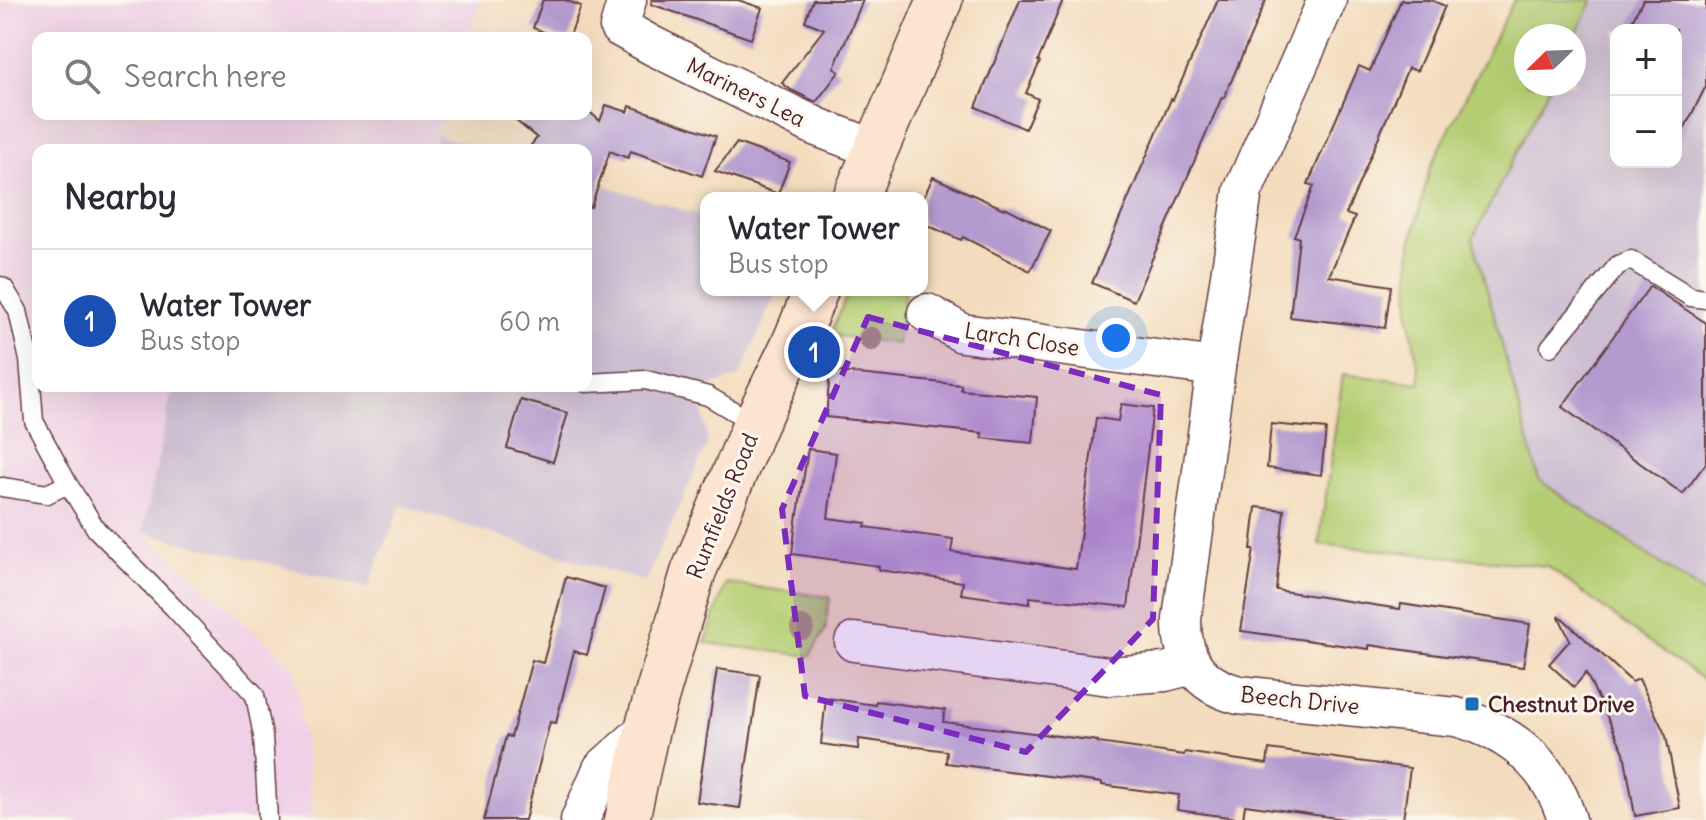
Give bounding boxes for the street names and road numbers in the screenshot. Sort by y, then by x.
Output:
street label: Mariners Lea [682,51,810,133]
street label: Larch Close [963,316,1081,362]
street label: Rumfields Road [680,429,764,583]
street label: Beech Drive [1239,680,1361,720]

